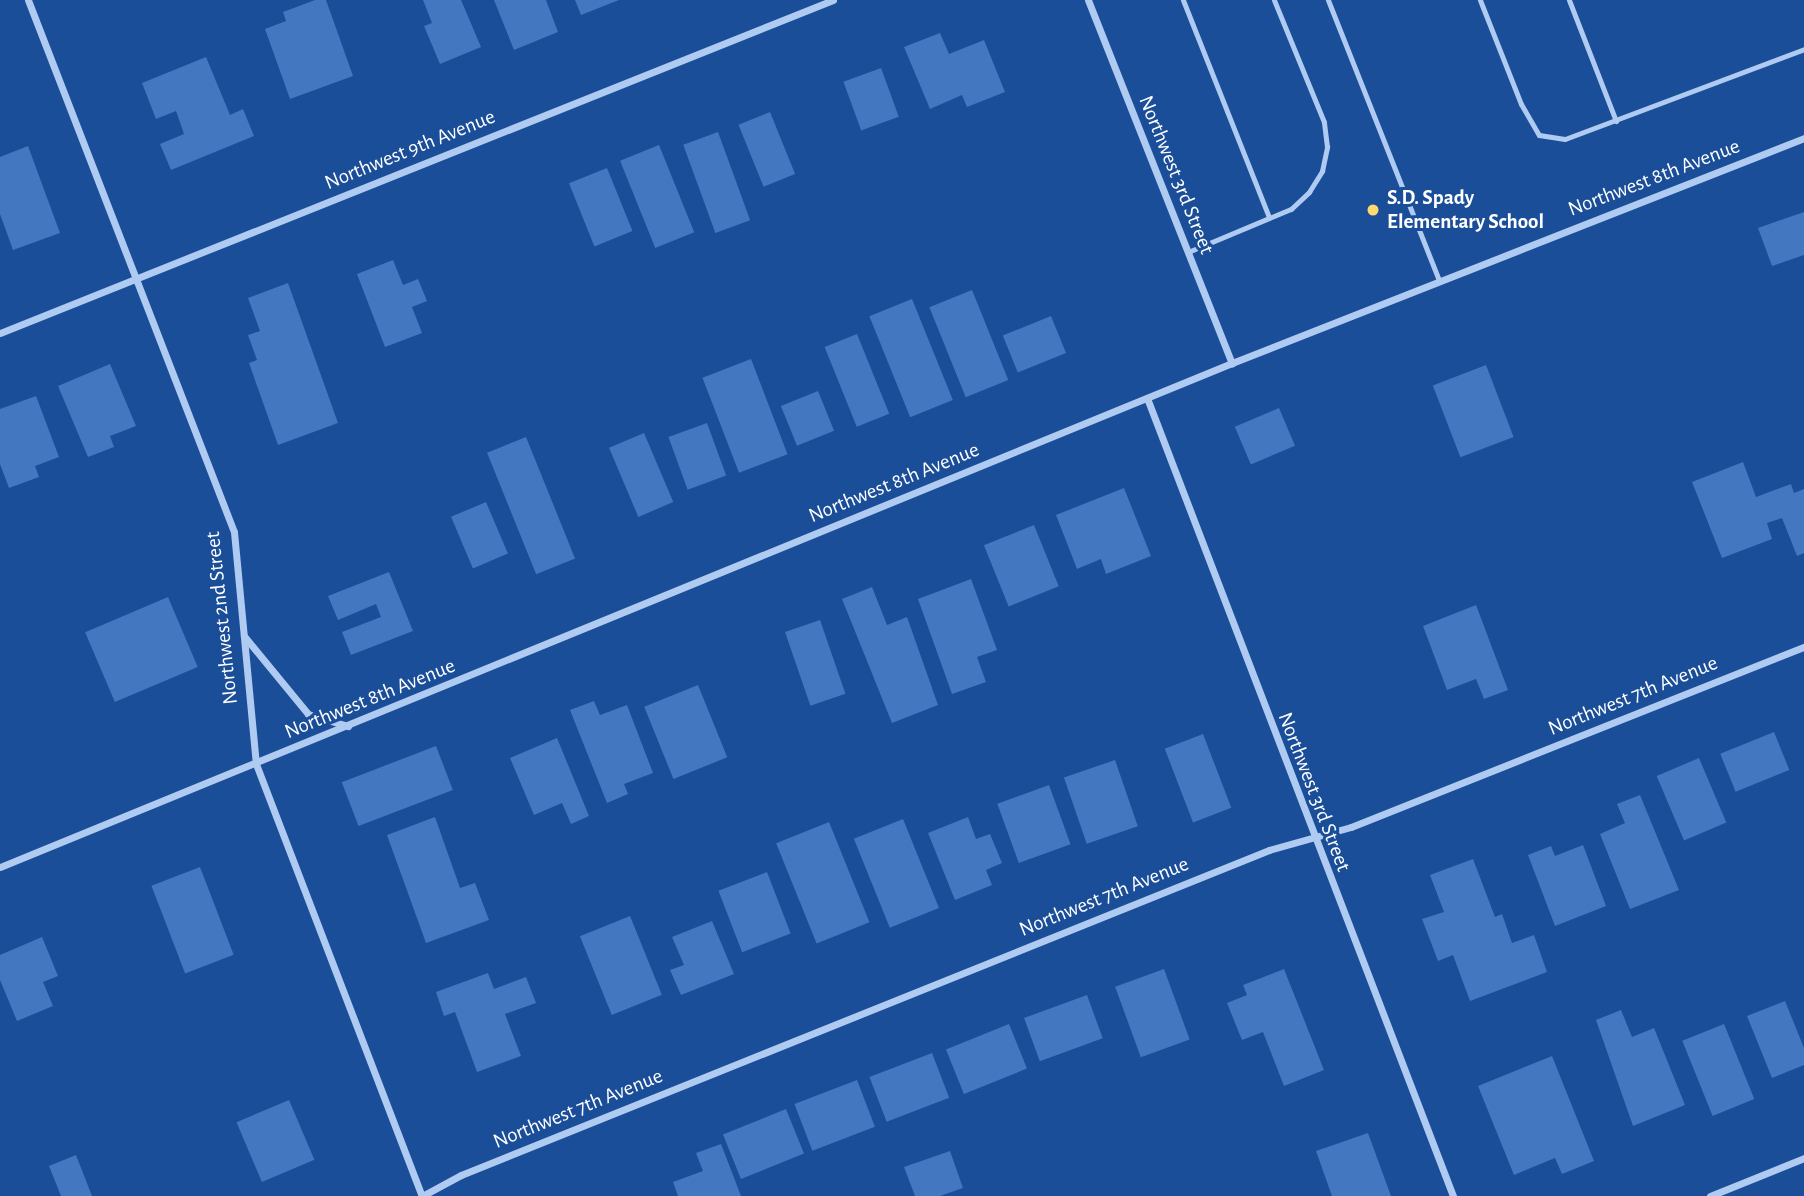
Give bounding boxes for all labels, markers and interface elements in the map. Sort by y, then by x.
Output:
street label: Northwest 3rd Street [1133,92,1219,258]
street label: Northwest 9th Avenue [321,104,499,196]
street label: Northwest 8th Avenue [1565,134,1743,222]
place label: S.D. Spady Elementary School [1387,185,1544,235]
marker: S.D. Spady Elementary School [1365,202,1381,218]
street label: Northwest 8th Avenue [805,437,983,529]
street label: Northwest 2nd Street [200,530,244,706]
street label: Northwest 7th Avenue [1545,650,1721,742]
street label: Northwest 8th Avenue [281,653,459,745]
street label: Northwest 3rd Street [1272,709,1356,875]
street label: Northwest 7th Avenue [1016,851,1192,943]
street label: Northwest 7th Avenue [490,1063,666,1155]

